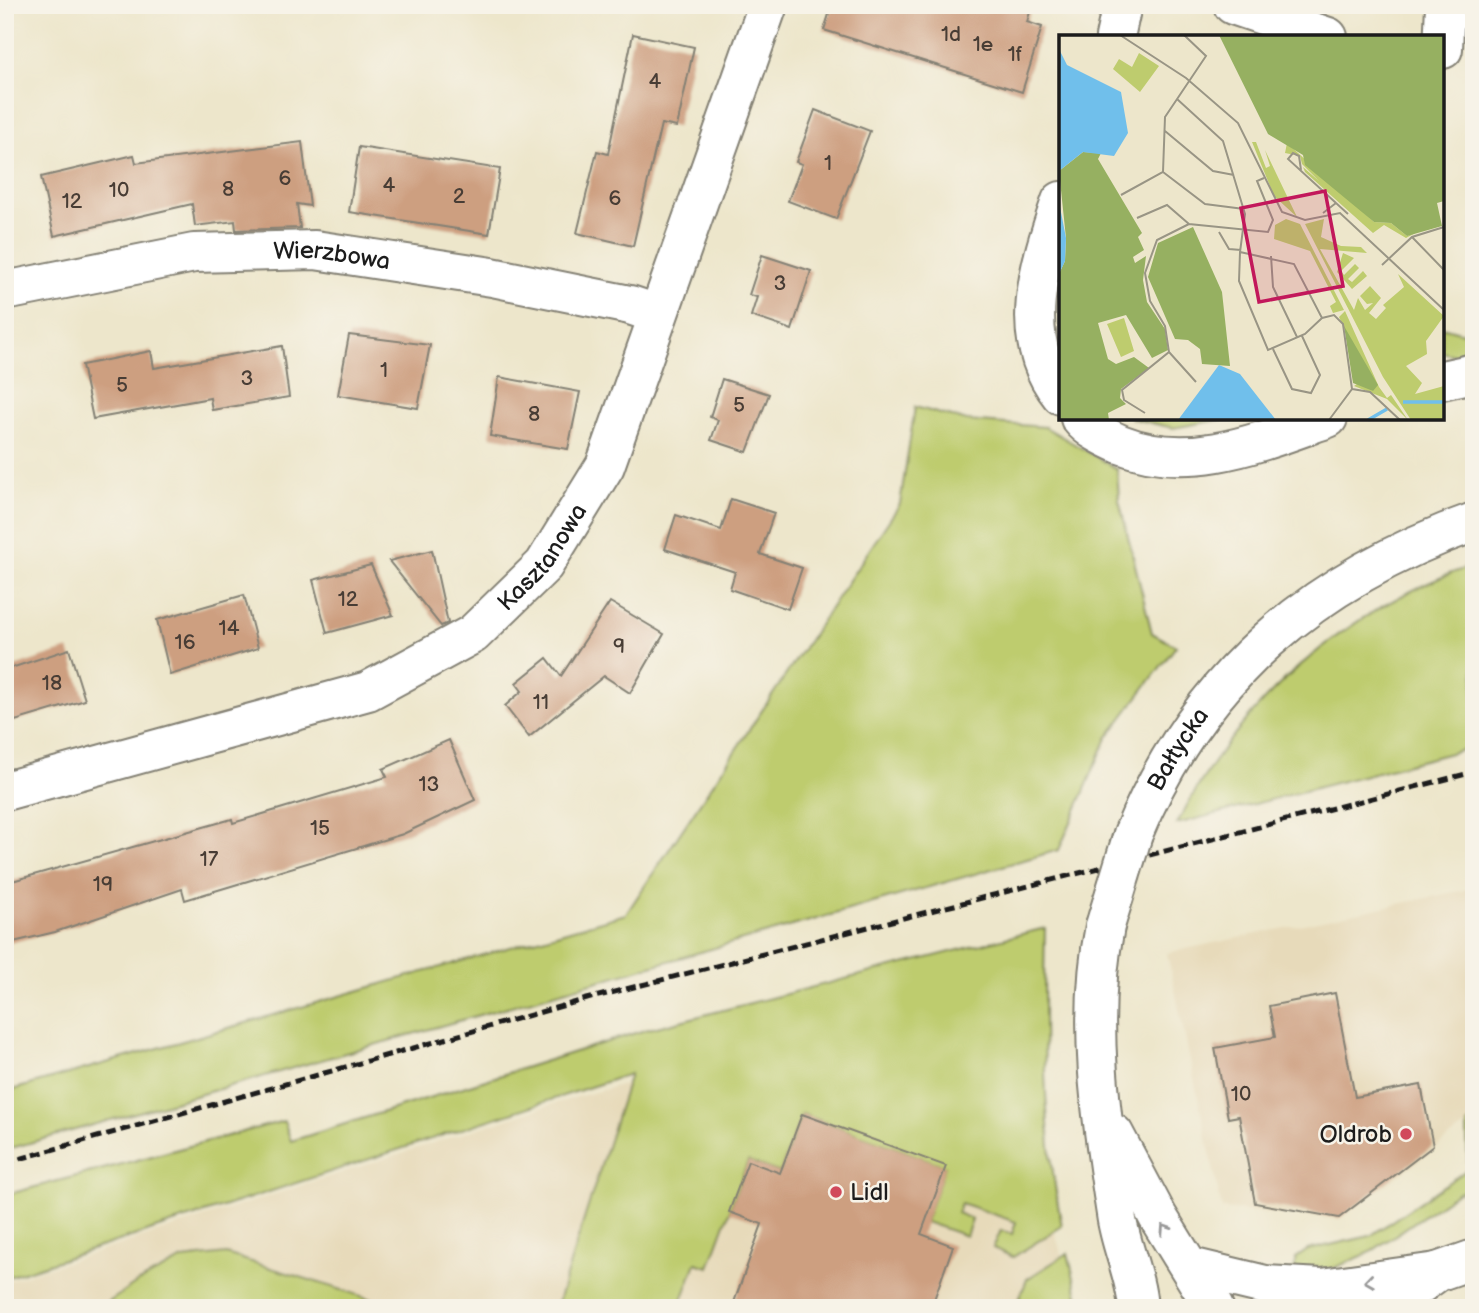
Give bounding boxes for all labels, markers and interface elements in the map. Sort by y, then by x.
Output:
house number: 1d [941,22,961,47]
house number: 1e [973,32,993,57]
inset map [1059,35,1444,420]
house number: 1f [1008,42,1023,67]
house number: 4 [649,69,662,94]
house number: 1 [824,151,832,176]
house number: 6 [279,166,292,191]
house number: 4 [383,173,396,198]
house number: 8 [222,177,234,202]
house number: 10 [109,178,129,203]
house number: 2 [453,184,466,209]
house number: 6 [609,186,622,211]
house number: 12 [62,189,83,214]
street label: Wierzbowa [273,236,392,276]
house number: 3 [774,271,786,296]
house number: 1 [380,358,388,383]
house number: 3 [241,366,253,391]
house number: 5 [116,373,128,398]
house number: 5 [733,393,745,418]
house number: 8 [528,402,540,427]
street label: Kasztanowa [492,498,593,617]
house number: 12 [338,587,359,612]
house number: 14 [219,616,240,641]
house number: 16 [175,630,196,655]
house number: 9 [613,634,625,659]
house number: 18 [42,671,62,696]
house number: 11 [533,690,549,715]
street label: Bałtycka [1141,702,1215,796]
house number: 13 [418,772,440,797]
house number: 15 [310,816,330,841]
house number: 17 [200,847,219,872]
house number: 19 [93,872,113,897]
house number: 10 [1231,1082,1251,1107]
place label: Oldrob [1319,1120,1392,1149]
marker: Oldrob [1398,1126,1414,1142]
place label: Lidl [850,1178,889,1207]
marker: Lidl [828,1184,844,1200]
one-way arrow [1161,1224,1174,1237]
one-way arrow [1364,1274,1375,1289]

